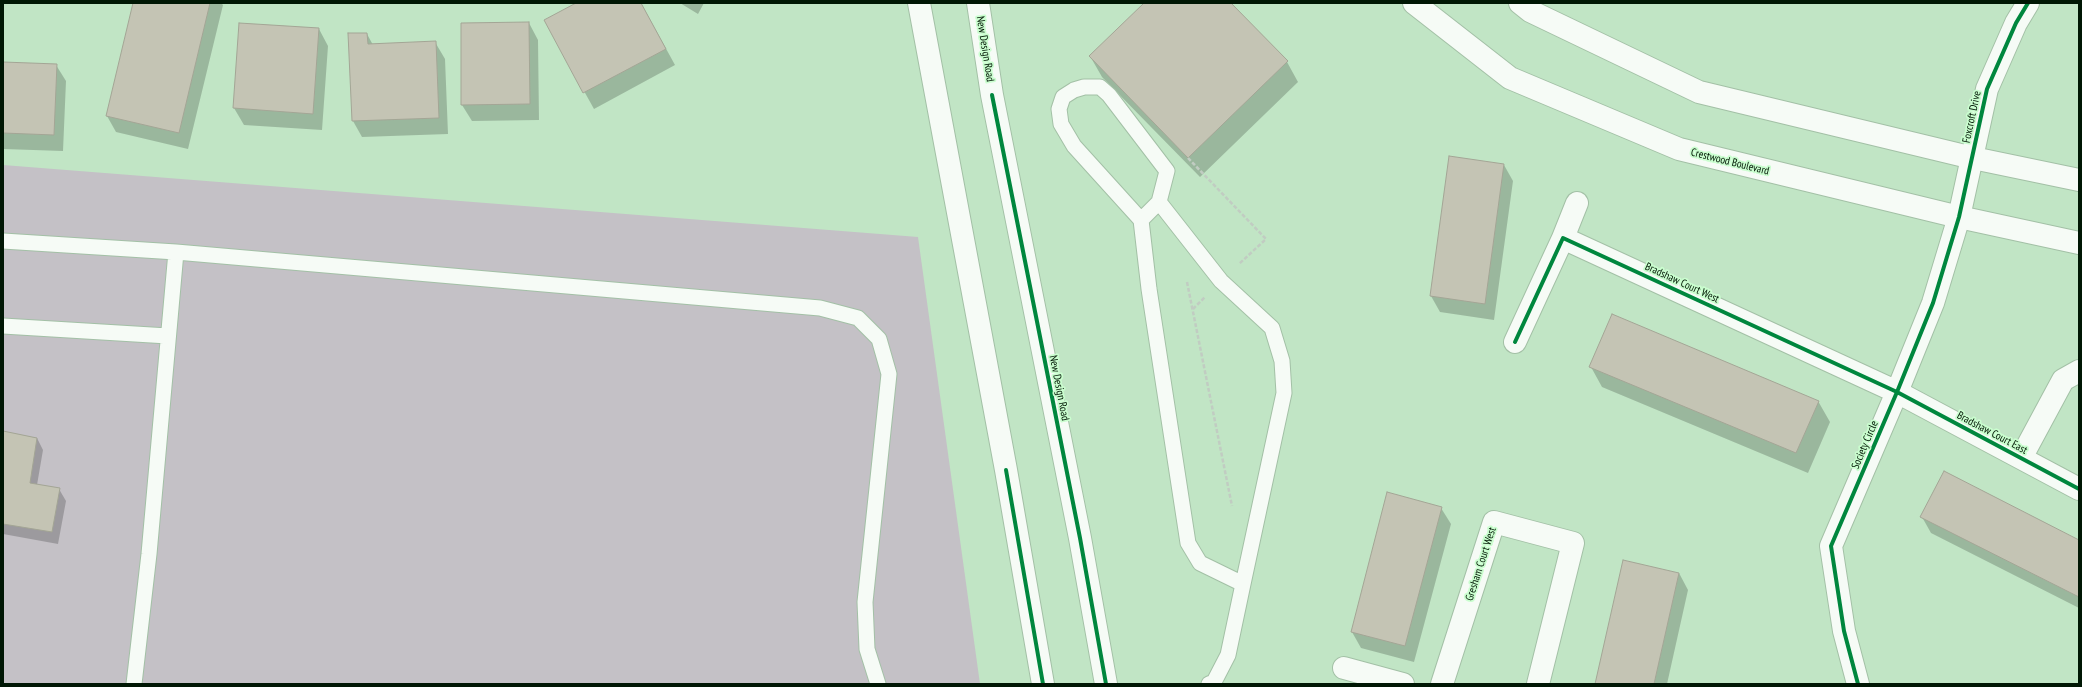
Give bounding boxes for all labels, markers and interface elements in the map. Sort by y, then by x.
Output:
street label: New Design Road [973,15,997,83]
street label: Foxcroft Drive [1960,90,1984,144]
street label: Crestwood Boulevard [1689,146,1771,178]
street label: Bradshaw Court West [1643,260,1721,306]
street label: New Design Road [1046,354,1072,422]
street label: Bradshaw Court East [1955,409,2029,457]
street label: Society Circle [1849,419,1881,471]
street label: Gresham Court West [1463,526,1499,602]

